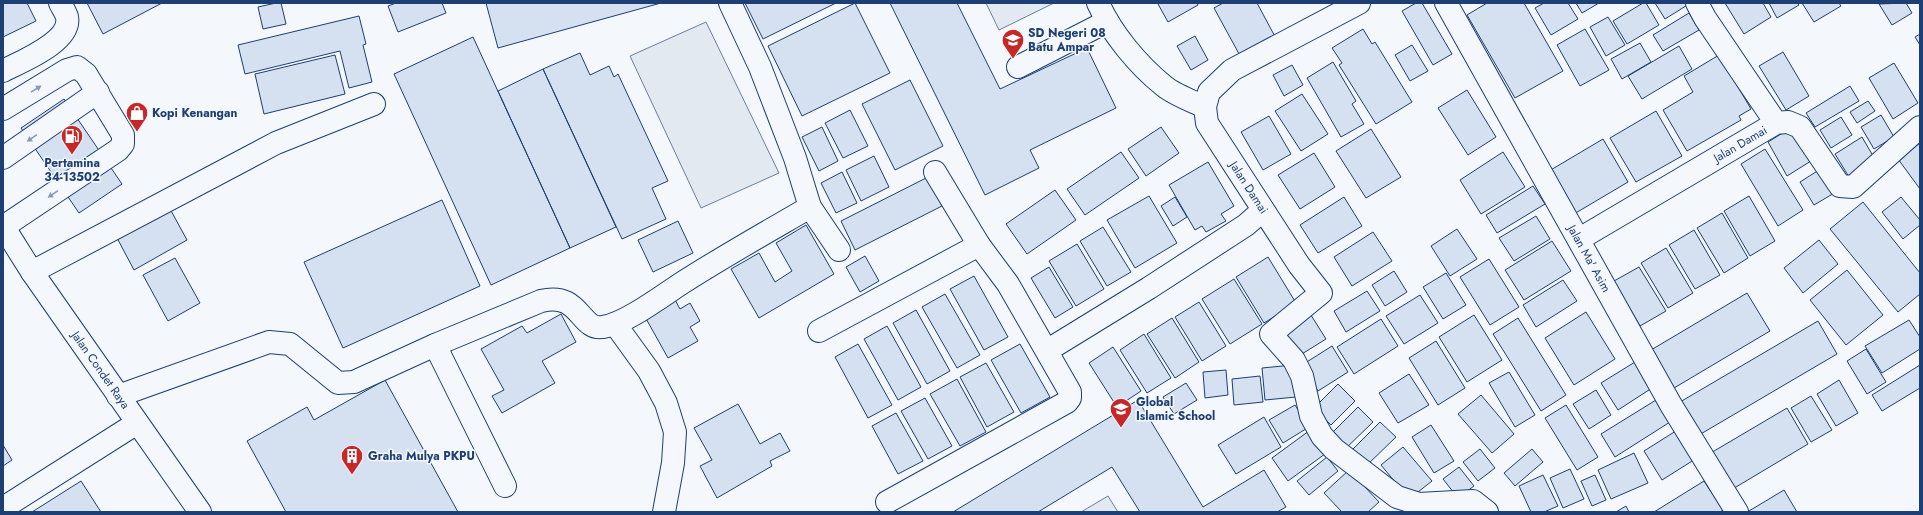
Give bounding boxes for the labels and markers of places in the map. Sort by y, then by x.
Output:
place label: SD Negeri 08 Batu Ampar [1028,24,1106,56]
school or university icon: SD Negeri 08 Batu Ampar [1000,27,1026,60]
shop icon: Kopi Kenangan [124,100,150,133]
place label: Kopi Kenangan [152,104,237,122]
fuel station icon: Pertamina 34-13502 [59,123,85,156]
place label: Pertamina 34-13502 [44,154,100,186]
place label: Global Islamic School [1136,393,1215,425]
school or university icon: Global Islamic School [1108,396,1134,429]
building icon: Graha Mulya PKPU [339,443,365,476]
place label: Graha Mulya PKPU [368,447,475,465]

